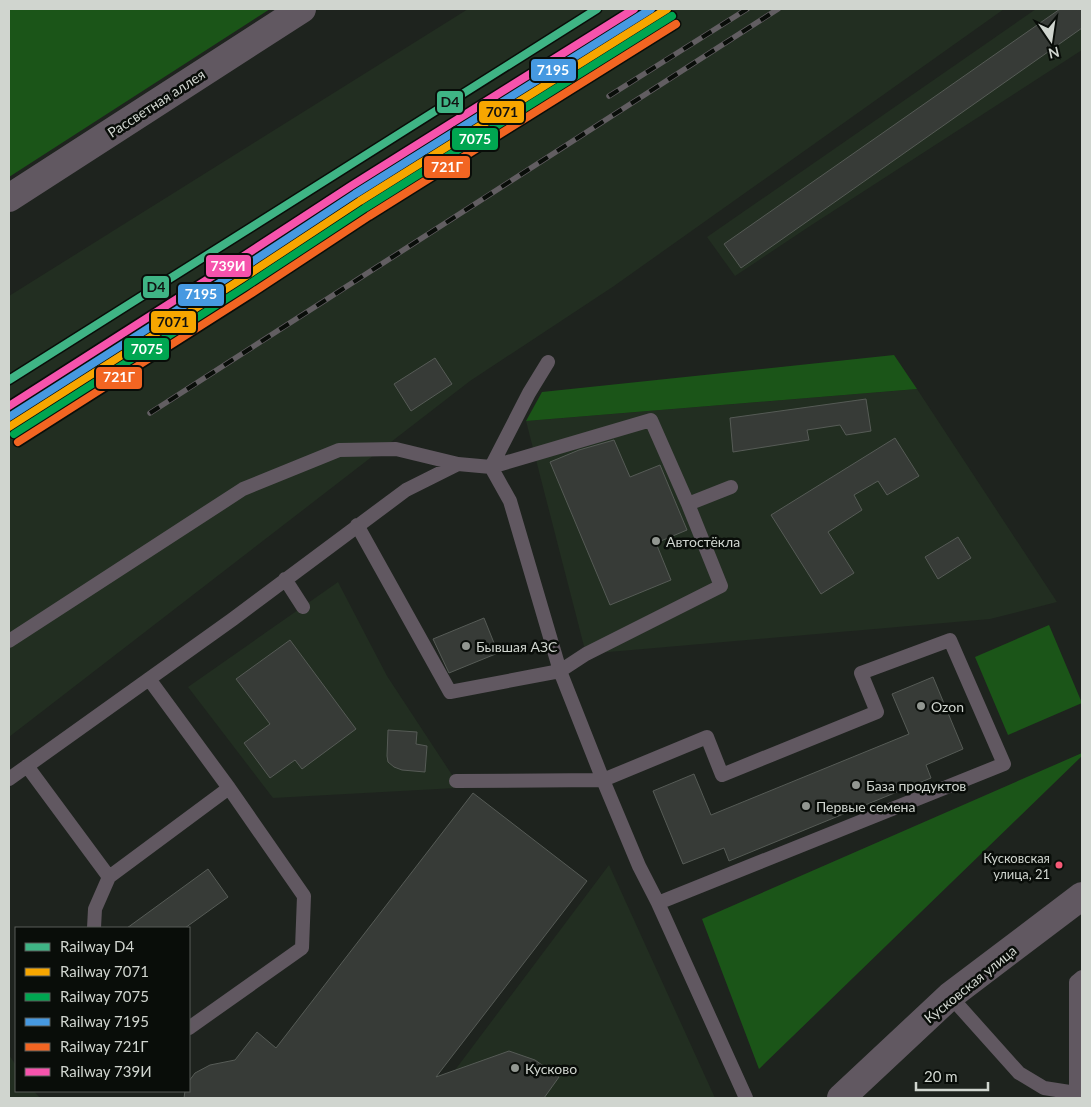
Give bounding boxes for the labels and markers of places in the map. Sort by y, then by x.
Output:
place label: Автостёкла [666,533,740,550]
marker: Автостёкла [650,535,662,547]
place label: Бывшая АЗС [476,638,558,655]
marker: Бывшая АЗС [460,640,472,652]
place label: Ozon [931,698,964,715]
marker: Ozon [915,700,927,712]
place label: База продуктов [866,777,966,794]
marker: База продуктов [850,779,862,791]
place label: Первые семена [816,798,915,815]
marker: Первые семена [800,800,812,812]
place label: Кусковская улица, 21 [983,850,1050,882]
marker: Кусковская улица, 21 [1054,860,1064,870]
place label: Кусково [525,1060,577,1077]
marker: Кусково [509,1062,521,1074]

